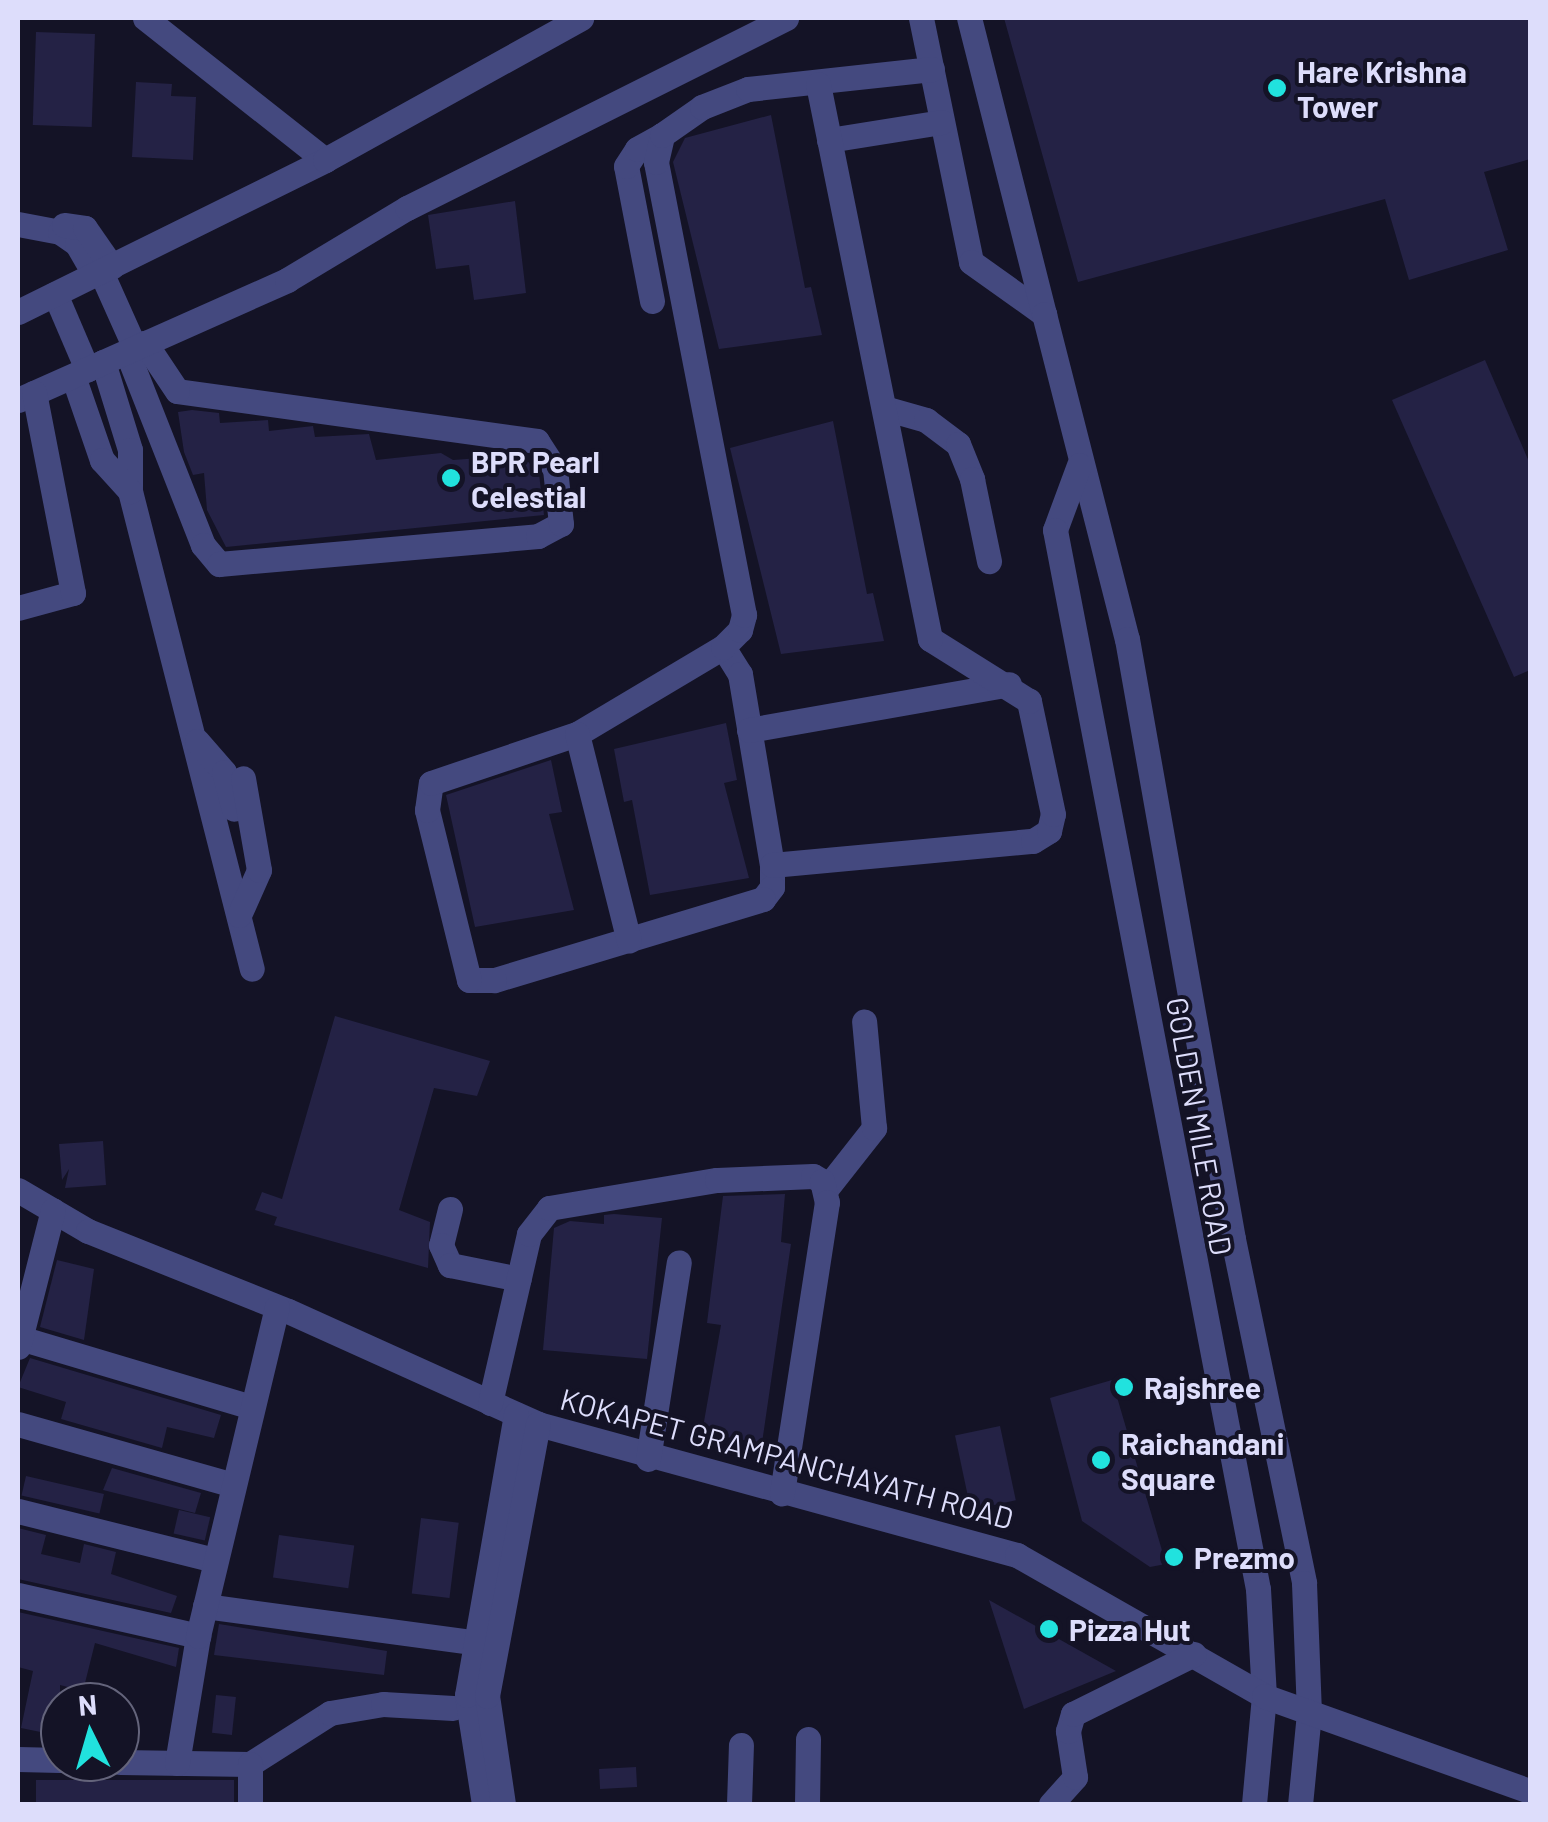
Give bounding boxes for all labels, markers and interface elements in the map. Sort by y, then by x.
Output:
place label: Hare Krishna Tower [1297,53,1467,124]
marker: Hare Krishna Tower [1266,77,1288,99]
place label: BPR Pearl Celestial [471,443,600,514]
marker: BPR Pearl Celestial [440,467,462,489]
street label: GOLDEN MILE ROAD [1160,994,1240,1258]
place label: Rajshree [1144,1369,1261,1405]
marker: Rajshree [1113,1376,1135,1398]
street label: KOKAPET GRAMPANCHAYATH ROAD [557,1380,1017,1536]
place label: Raichandani Square [1121,1425,1284,1496]
marker: Raichandani Square [1090,1449,1112,1471]
place label: Prezmo [1194,1539,1295,1575]
marker: Prezmo [1163,1546,1185,1568]
place label: Pizza Hut [1069,1611,1191,1647]
marker: Pizza Hut [1038,1618,1060,1640]
north arrow [40,1682,140,1782]
text: N [77,1686,98,1722]

